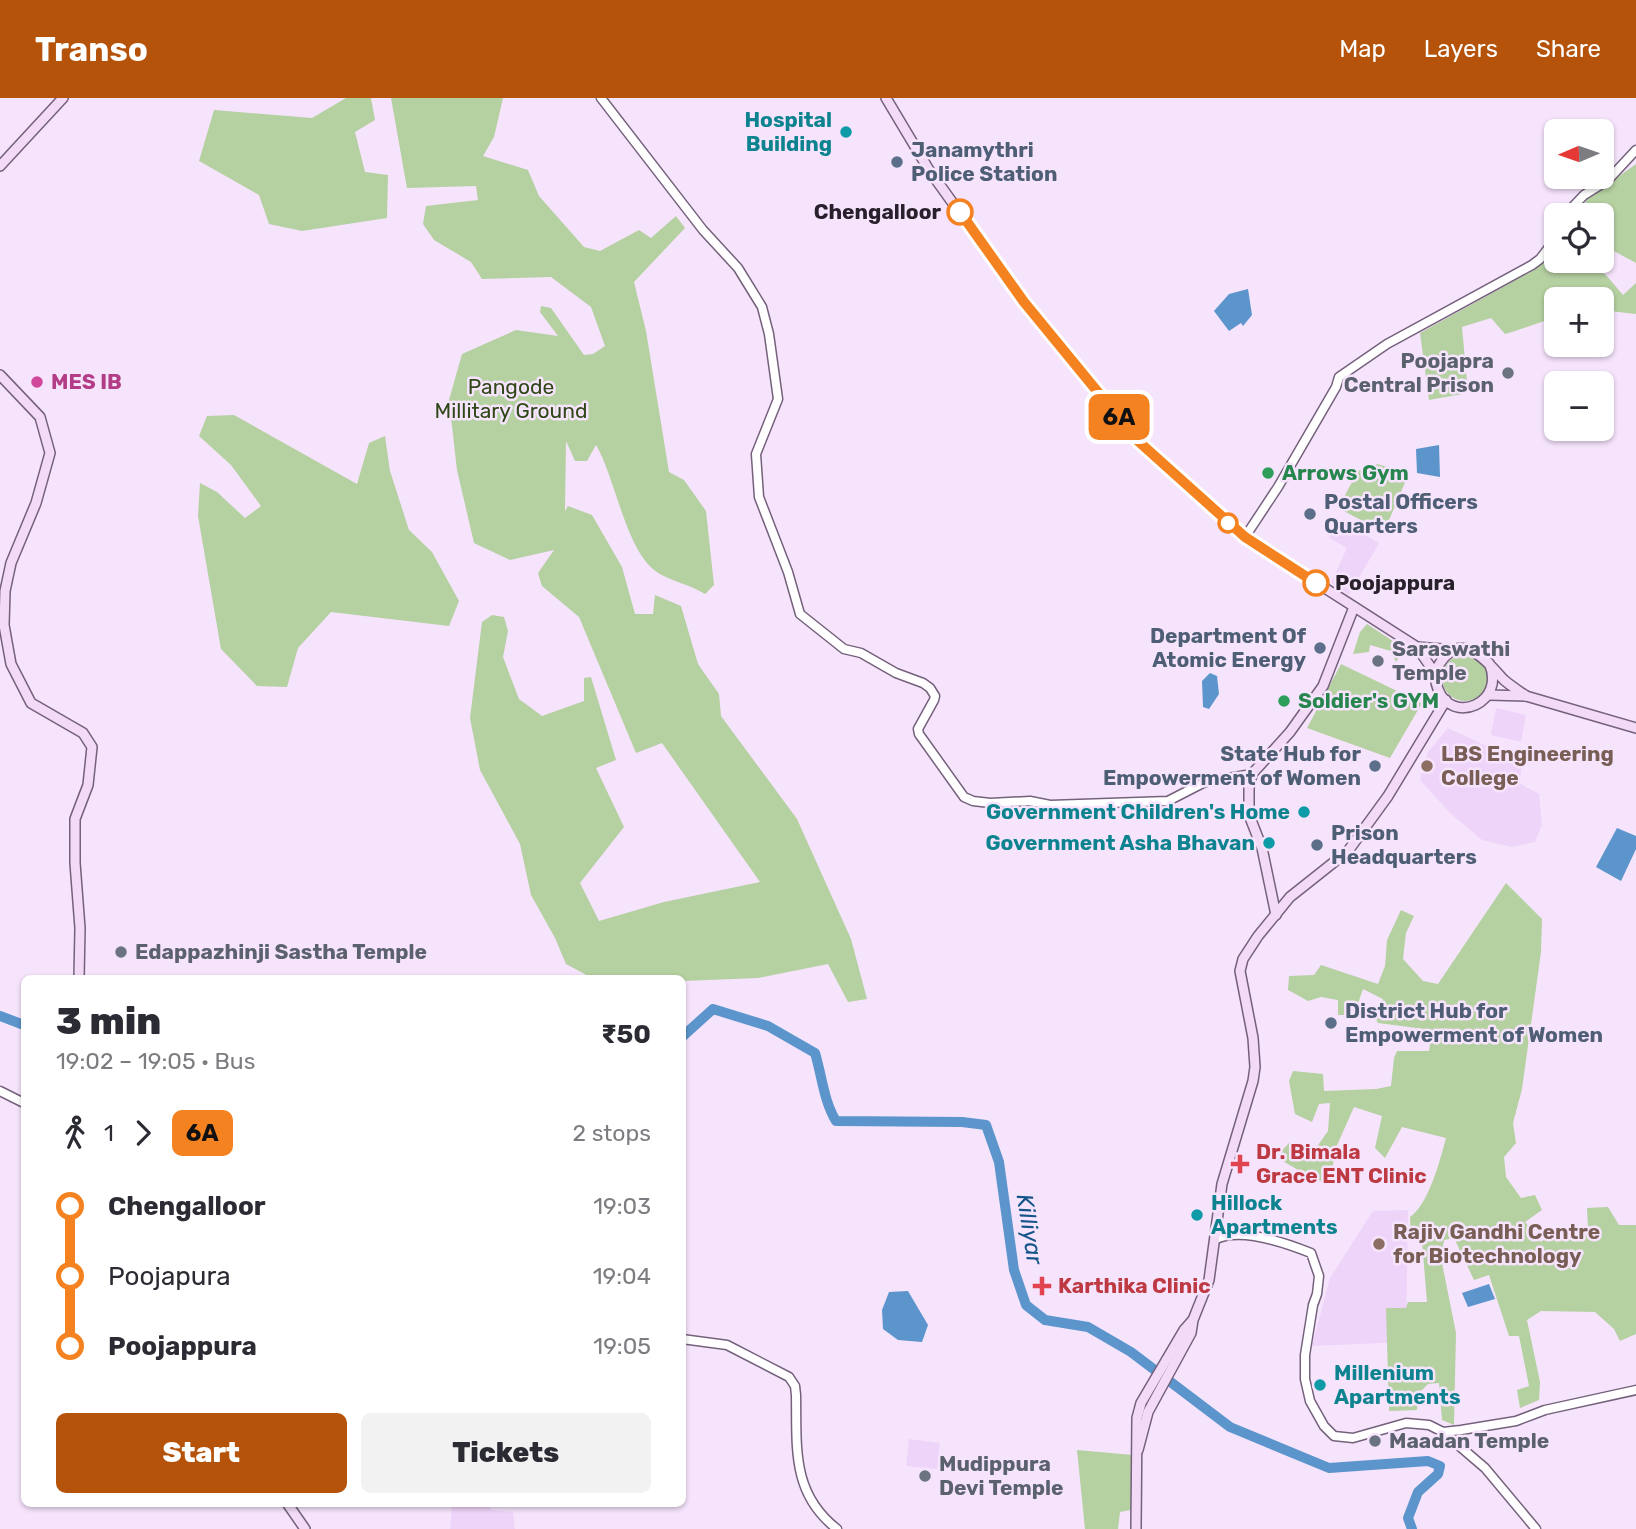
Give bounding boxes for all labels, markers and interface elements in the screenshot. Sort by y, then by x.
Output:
text: Transo [35,30,148,69]
text: Map [1339,35,1386,63]
text: Layers [1424,35,1498,63]
text: Share [1536,35,1601,63]
place label: Hospital Building [744,107,832,156]
north arrow [1544,119,1614,189]
map controls [1544,119,1614,441]
marker: Hospital Building [838,124,854,140]
place label: Janamythri Police Station [911,137,1057,186]
marker: Janamythri Police Station [889,154,905,170]
place label: Chengalloor [814,199,941,224]
marker: Chengalloor [947,199,973,225]
button: locate [1544,203,1614,273]
button: + [1544,287,1614,357]
place label: Poojapra Central Prison [1344,348,1494,397]
marker: Poojapra Central Prison [1500,365,1516,381]
place label: MES IB [51,369,122,394]
button: − [1544,371,1614,441]
marker: MES IB [29,374,45,390]
park label: Pangode Millitary Ground [434,374,588,423]
line badge: 6A [1088,394,1150,440]
text: 6A [1103,403,1135,431]
place label: Arrows Gym [1282,460,1409,485]
marker: Arrows Gym [1260,465,1276,481]
place label: Postal Officers Quarters [1324,489,1478,538]
marker: Postal Officers Quarters [1302,506,1318,522]
unlabelled marker [1218,513,1238,533]
marker: Poojappura [1303,570,1329,596]
place label: Poojappura [1335,570,1455,595]
place label: Department Of Atomic Energy [1150,623,1307,672]
place label: Saraswathi Temple [1392,636,1510,685]
marker: Department Of Atomic Energy [1312,640,1328,656]
marker: Saraswathi Temple [1370,653,1386,669]
place label: Soldier's GYM [1298,688,1439,713]
marker: Soldier's GYM [1276,693,1292,709]
place label: State Hub for Empowerment of Women [1103,741,1361,790]
place label: LBS Engineering College [1441,741,1614,790]
marker: State Hub for Empowerment of Women [1367,758,1383,774]
marker: LBS Engineering College [1419,758,1435,774]
place label: Government Children's Home [986,799,1290,824]
marker: Government Children's Home [1296,804,1312,820]
place label: Prison Headquarters [1331,820,1477,869]
place label: Government Asha Bhavan [985,830,1255,855]
marker: Government Asha Bhavan [1261,835,1277,851]
marker: Prison Headquarters [1309,837,1325,853]
place label: Edappazhinji Sastha Temple [135,939,427,964]
marker: Edappazhinji Sastha Temple [113,944,129,960]
text: 3 min [56,998,161,1044]
place label: District Hub for Empowerment of Women [1345,998,1603,1047]
marker: District Hub for Empowerment of Women [1323,1015,1339,1031]
text: ₹50 [601,1019,651,1050]
text: 19:02 – 19:05 · Bus [56,1047,255,1075]
icon: walk [56,1114,94,1152]
icon: forward [124,1114,162,1152]
text: 1 [104,1119,114,1147]
text: 6A [186,1119,219,1147]
text: 2 stops [573,1119,651,1147]
place label: Dr. Bimala Grace ENT Clinic [1256,1139,1427,1188]
marker: Dr. Bimala Grace ENT Clinic [1230,1154,1250,1174]
place label: Hillock Apartments [1211,1190,1338,1239]
text: Chengalloor [108,1191,266,1222]
text: 19:03 [593,1192,651,1220]
water label: Killiyar [1011,1192,1050,1267]
marker: Hillock Apartments [1189,1207,1205,1223]
place label: Rajiv Gandhi Centre for Biotechnology [1393,1219,1600,1268]
marker: Rajiv Gandhi Centre for Biotechnology [1371,1236,1387,1252]
text: Poojapura [108,1261,231,1292]
text: 19:04 [593,1262,651,1290]
place label: Karthika Clinic [1058,1273,1211,1298]
marker: Karthika Clinic [1032,1276,1052,1296]
text: Poojappura [108,1331,257,1362]
text: 19:05 [593,1332,651,1360]
place label: Millenium Apartments [1334,1360,1461,1409]
marker: Millenium Apartments [1312,1377,1328,1393]
button: Start [56,1413,347,1493]
button: Tickets [361,1413,651,1493]
place label: Maadan Temple [1389,1428,1549,1453]
marker: Maadan Temple [1367,1433,1383,1449]
place label: Mudippura Devi Temple [939,1451,1063,1500]
marker: Mudippura Devi Temple [917,1468,933,1484]

